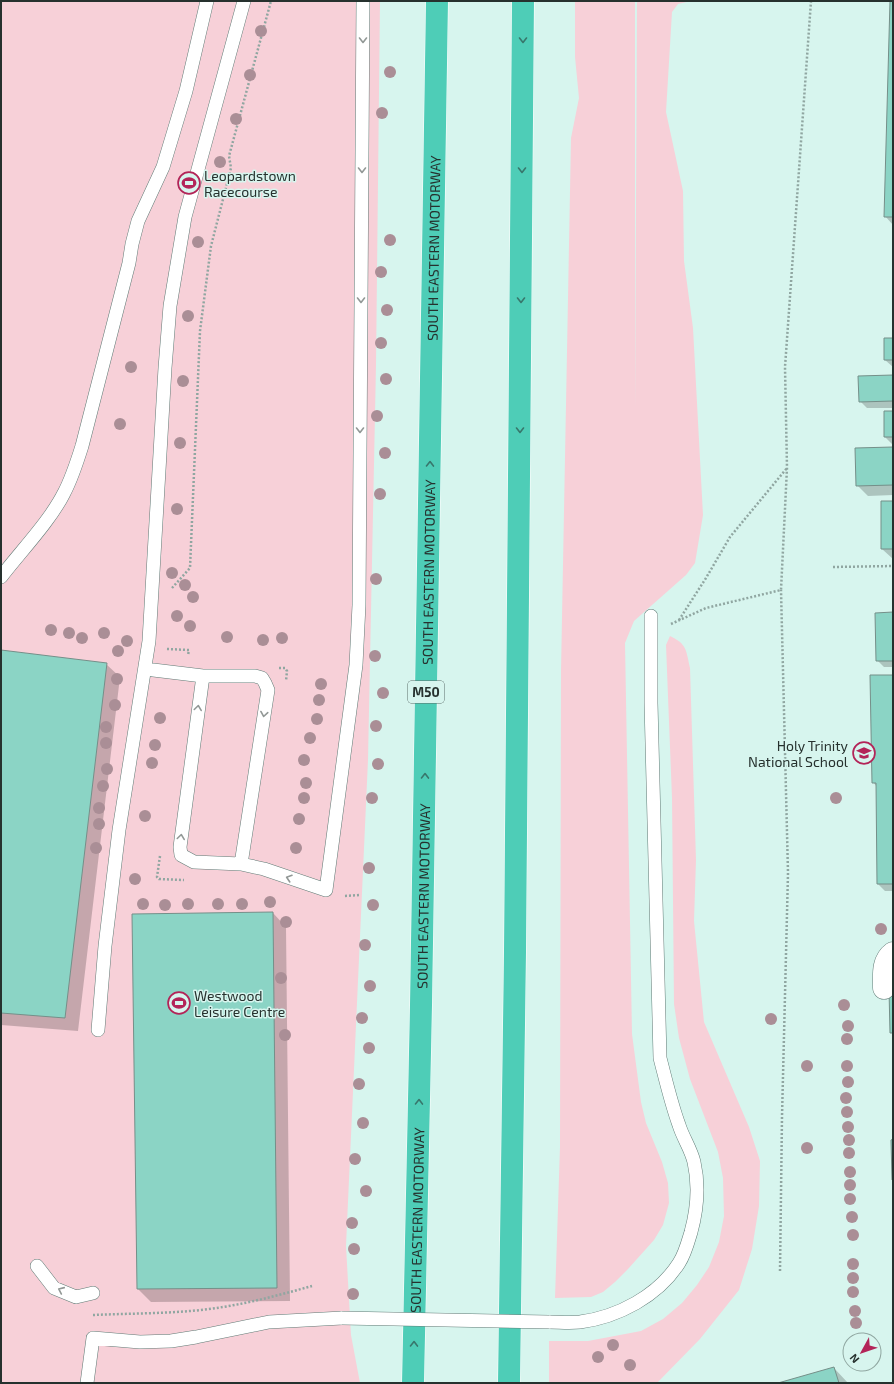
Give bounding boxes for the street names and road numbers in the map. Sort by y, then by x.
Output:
street label: SOUTH EASTERN MOTORWAY [423,155,443,341]
street label: SOUTH EASTERN MOTORWAY [418,479,438,665]
road number: M50 [408,681,444,703]
street label: SOUTH EASTERN MOTORWAY [413,803,433,989]
street label: SOUTH EASTERN MOTORWAY [406,1127,427,1313]

